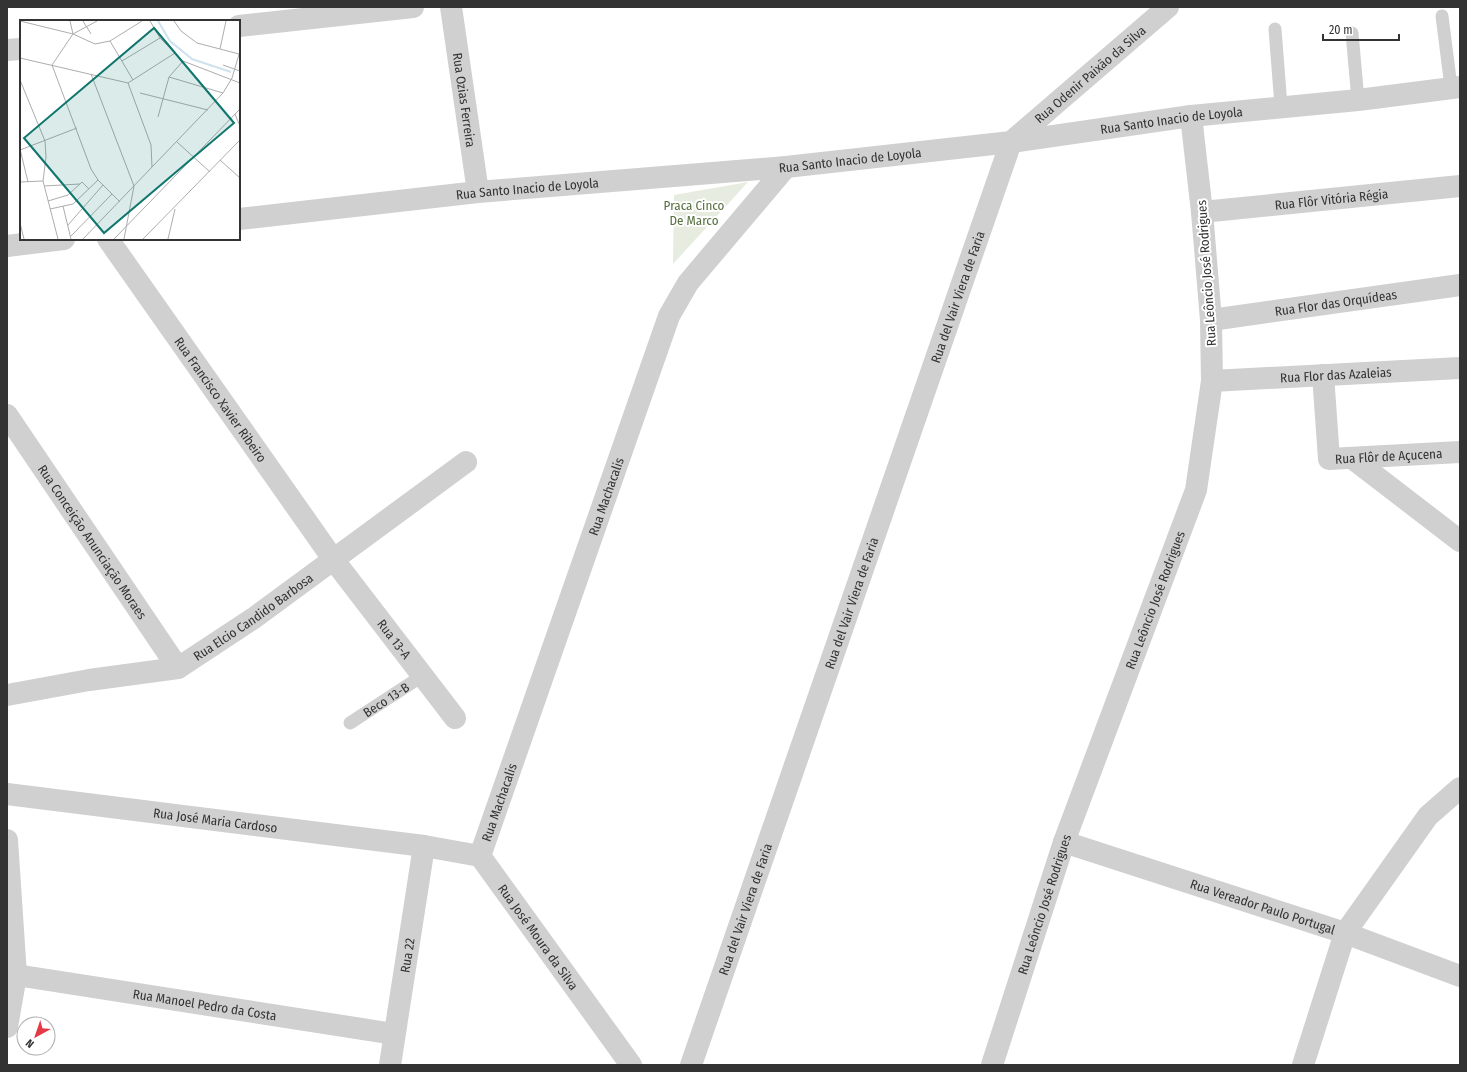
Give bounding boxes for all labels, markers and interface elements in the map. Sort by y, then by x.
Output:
scale bar [1323,16,1399,42]
inset map [20,20,240,240]
street label: Rua Odenir Paixão da Silva [1032,23,1149,126]
text: 20 m [1329,23,1353,37]
street label: Rua Ozias Ferreira [450,52,478,148]
street label: Rua Santo Inacio de Loyola [1099,104,1243,137]
street label: Rua Santo Inacio de Loyola [778,145,922,176]
street label: Rua Santo Inacio de Loyola [455,175,599,202]
street label: Rua Flôr Vitória Régia [1274,186,1389,213]
park label: Praca Cinco De Marco [664,198,725,228]
street label: Rua Leôncio José Rodrigues [1194,199,1219,346]
street label: Rua del Vair Viera de Faria [928,229,988,365]
street label: Rua Flor das Orquídeas [1274,287,1398,319]
street label: Rua Francisco Xavier Ribeiro [171,334,269,465]
street label: Rua Flor das Azaleias [1280,365,1392,385]
street label: Rua Flôr de Açucena [1335,446,1443,467]
street label: Rua Machacalis [586,455,627,538]
street label: Rua Conceição Anunciação Moraes [35,462,150,622]
street label: Rua Leôncio José Rodrigues [1123,528,1188,671]
street label: Rua del Vair Viera de Faria [822,535,881,671]
street label: Rua Elcio Candido Barbosa [191,570,316,664]
street label: Rua 13-A [374,617,414,662]
street label: Beco 13-B [361,680,412,720]
street label: Rua Machacalis [479,761,520,843]
street label: Rua José Maria Cardoso [152,805,278,836]
street label: Rua Leôncio José Rodrigues [1015,832,1074,976]
street label: Rua del Vair Viera de Faria [716,841,775,977]
street label: Rua Vereador Paulo Portugal [1188,876,1338,938]
street label: Rua José Moura da Silva [495,882,581,993]
street label: Rua 22 [397,937,418,974]
street label: Rua Manoel Pedro da Costa [132,986,278,1024]
north arrow [16,1016,56,1056]
text: N [23,1036,37,1050]

